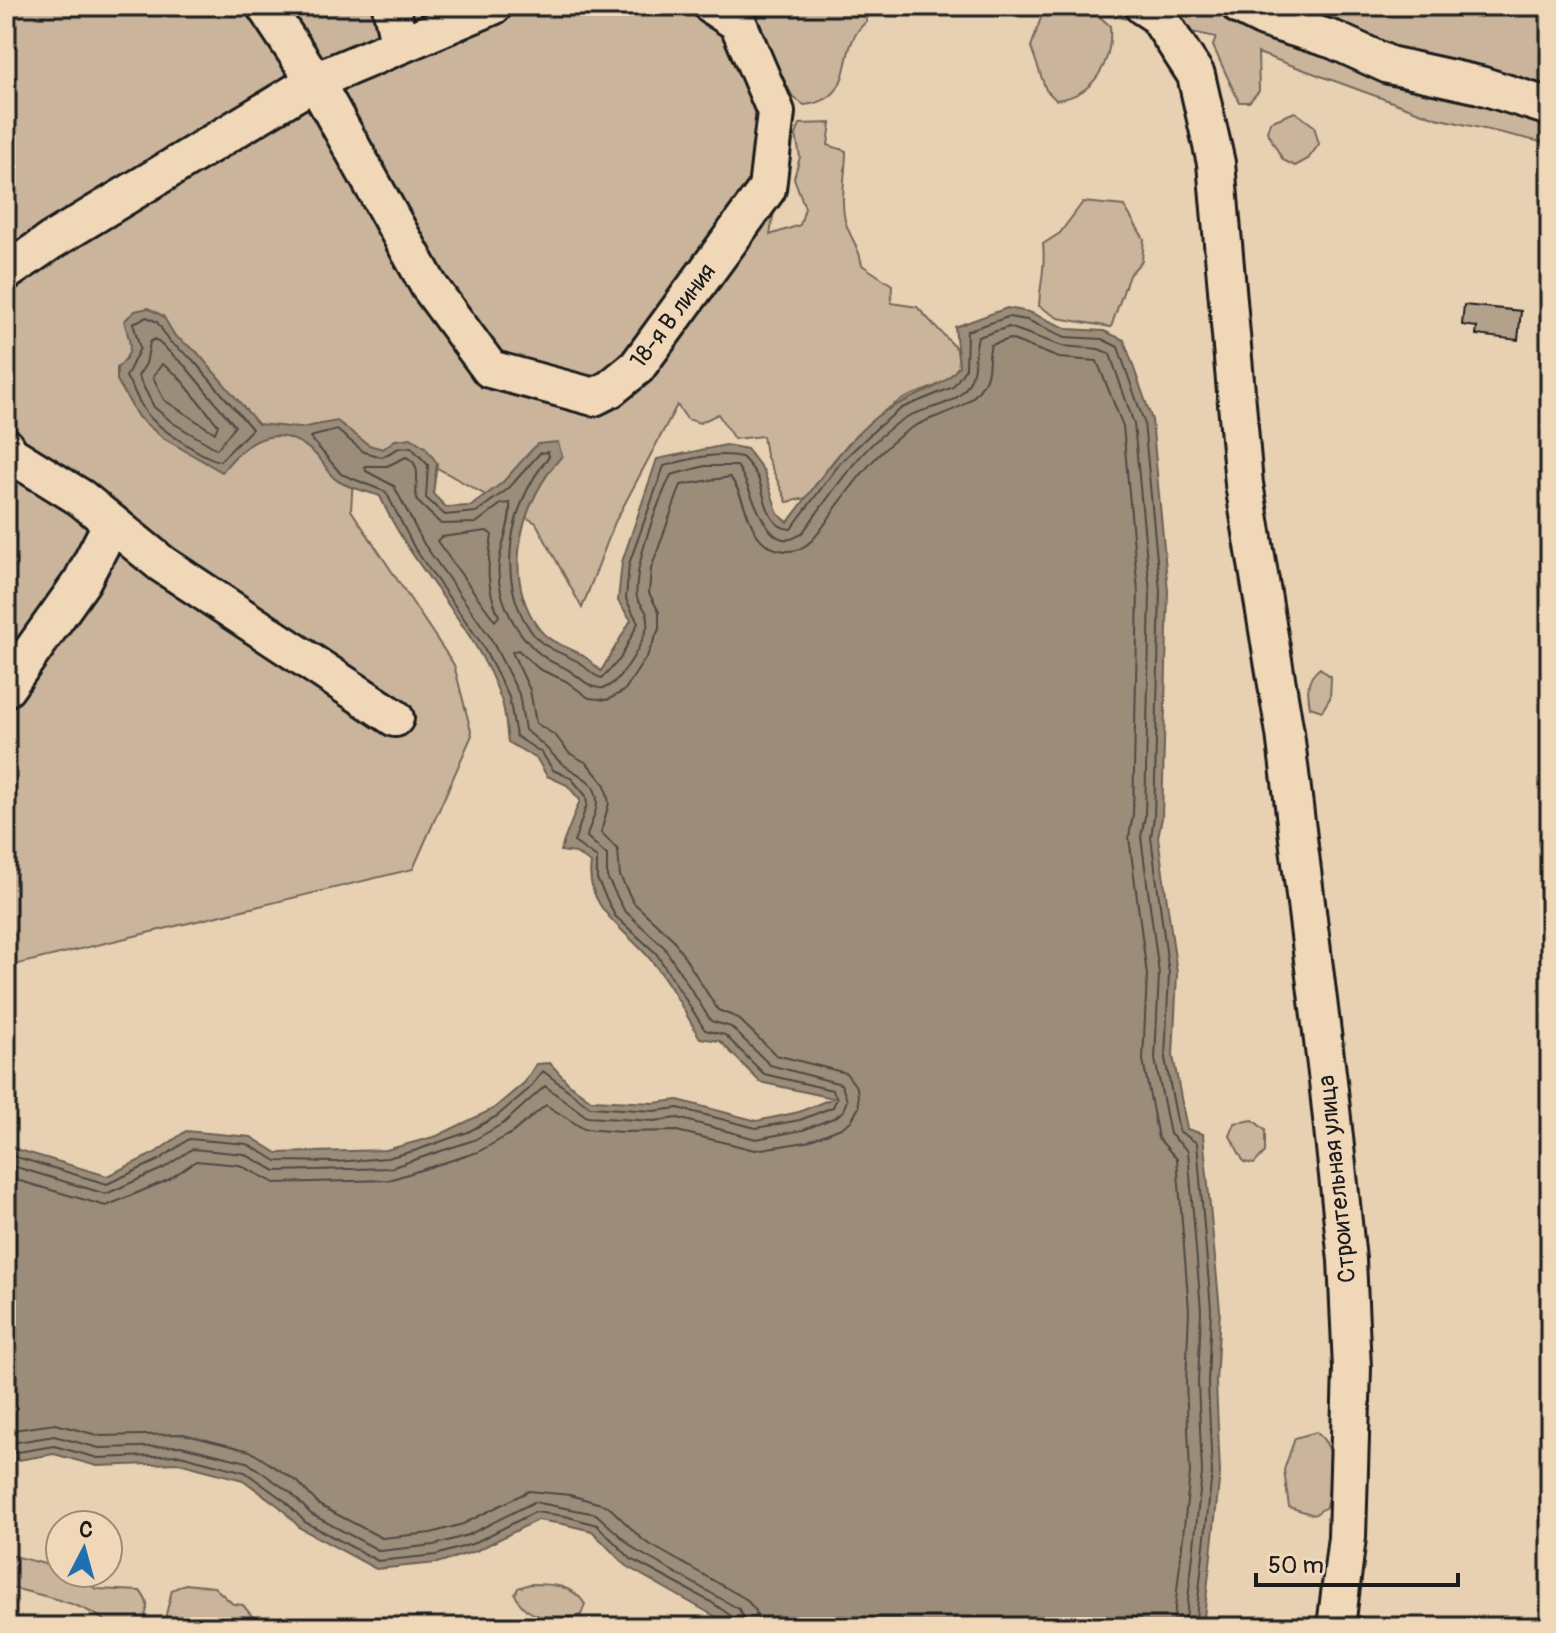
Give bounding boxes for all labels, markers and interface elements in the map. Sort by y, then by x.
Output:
street label: 18-я В линия [624,258,722,374]
street label: Строительная улица [1312,1074,1362,1284]
north arrow [44,1509,124,1589]
text: С [78,1515,95,1545]
scale bar [1256,1537,1458,1587]
text: 50 m [1268,1551,1324,1580]

